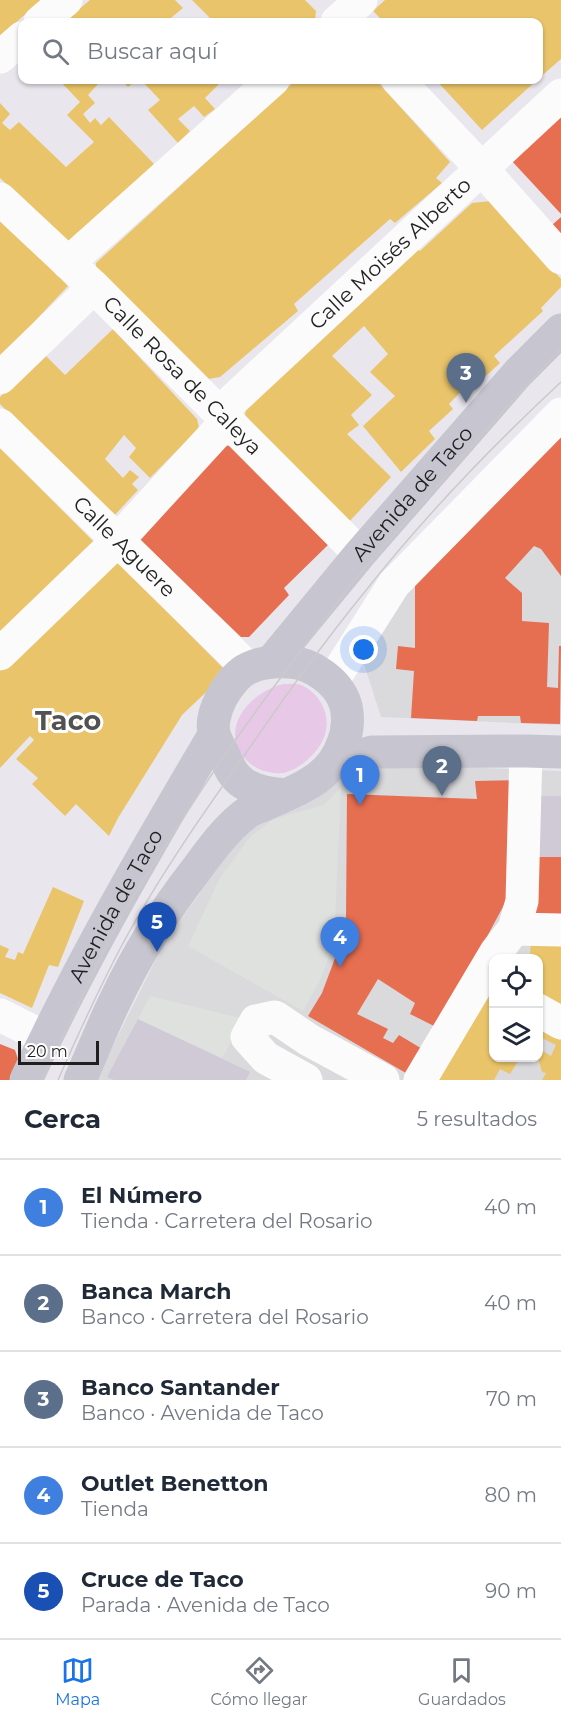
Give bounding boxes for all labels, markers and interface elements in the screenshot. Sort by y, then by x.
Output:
search box [18,18,543,84]
icon: search [39,35,72,68]
text: Buscar aquí [87,38,218,65]
street label: Calle Moisés Alberto [304,172,476,335]
street label: Calle Rosa de Caleya [98,291,267,460]
pin: 3 [446,354,486,403]
street label: Avenida de Taco [346,421,478,566]
street label: Calle Aguere [68,491,181,602]
your location [349,635,378,664]
district label: Taco [35,704,101,737]
pin: 2 [422,746,462,796]
pin: 1 [340,756,380,805]
street label: Avenida de Taco [63,825,168,987]
pin: 5 [138,902,176,952]
pin: 4 [320,918,360,967]
map controls [489,954,543,1062]
button: locate [489,954,543,1008]
button: layers [489,1008,543,1062]
scale bar [18,1038,99,1066]
text: 20 m [27,1042,68,1061]
text: Cerca [24,1103,101,1135]
text: 5 resultados [417,1107,537,1131]
text: El Número [81,1182,202,1209]
text: 1 [40,1195,47,1219]
text: 40 m [484,1195,537,1219]
text: Tienda · Carretera del Rosario [81,1209,373,1233]
text: Banca March [81,1278,232,1305]
text: 2 [38,1291,49,1315]
text: 40 m [484,1291,537,1315]
text: Banco · Carretera del Rosario [81,1305,369,1329]
text: Banco Santander [81,1374,280,1401]
text: 3 [38,1387,49,1411]
text: 70 m [486,1387,537,1411]
text: Banco · Avenida de Taco [81,1401,324,1425]
text: Outlet Benetton [81,1470,269,1497]
text: 4 [37,1483,50,1507]
text: 80 m [485,1483,537,1507]
text: Tienda [81,1497,149,1521]
text: Cruce de Taco [81,1566,244,1593]
text: 5 [38,1579,49,1603]
text: 90 m [485,1579,537,1603]
text: Parada · Avenida de Taco [81,1593,330,1617]
tab: Mapa [55,1654,100,1709]
tab: Cómo llegar [210,1654,308,1709]
tab: Guardados [418,1654,506,1709]

